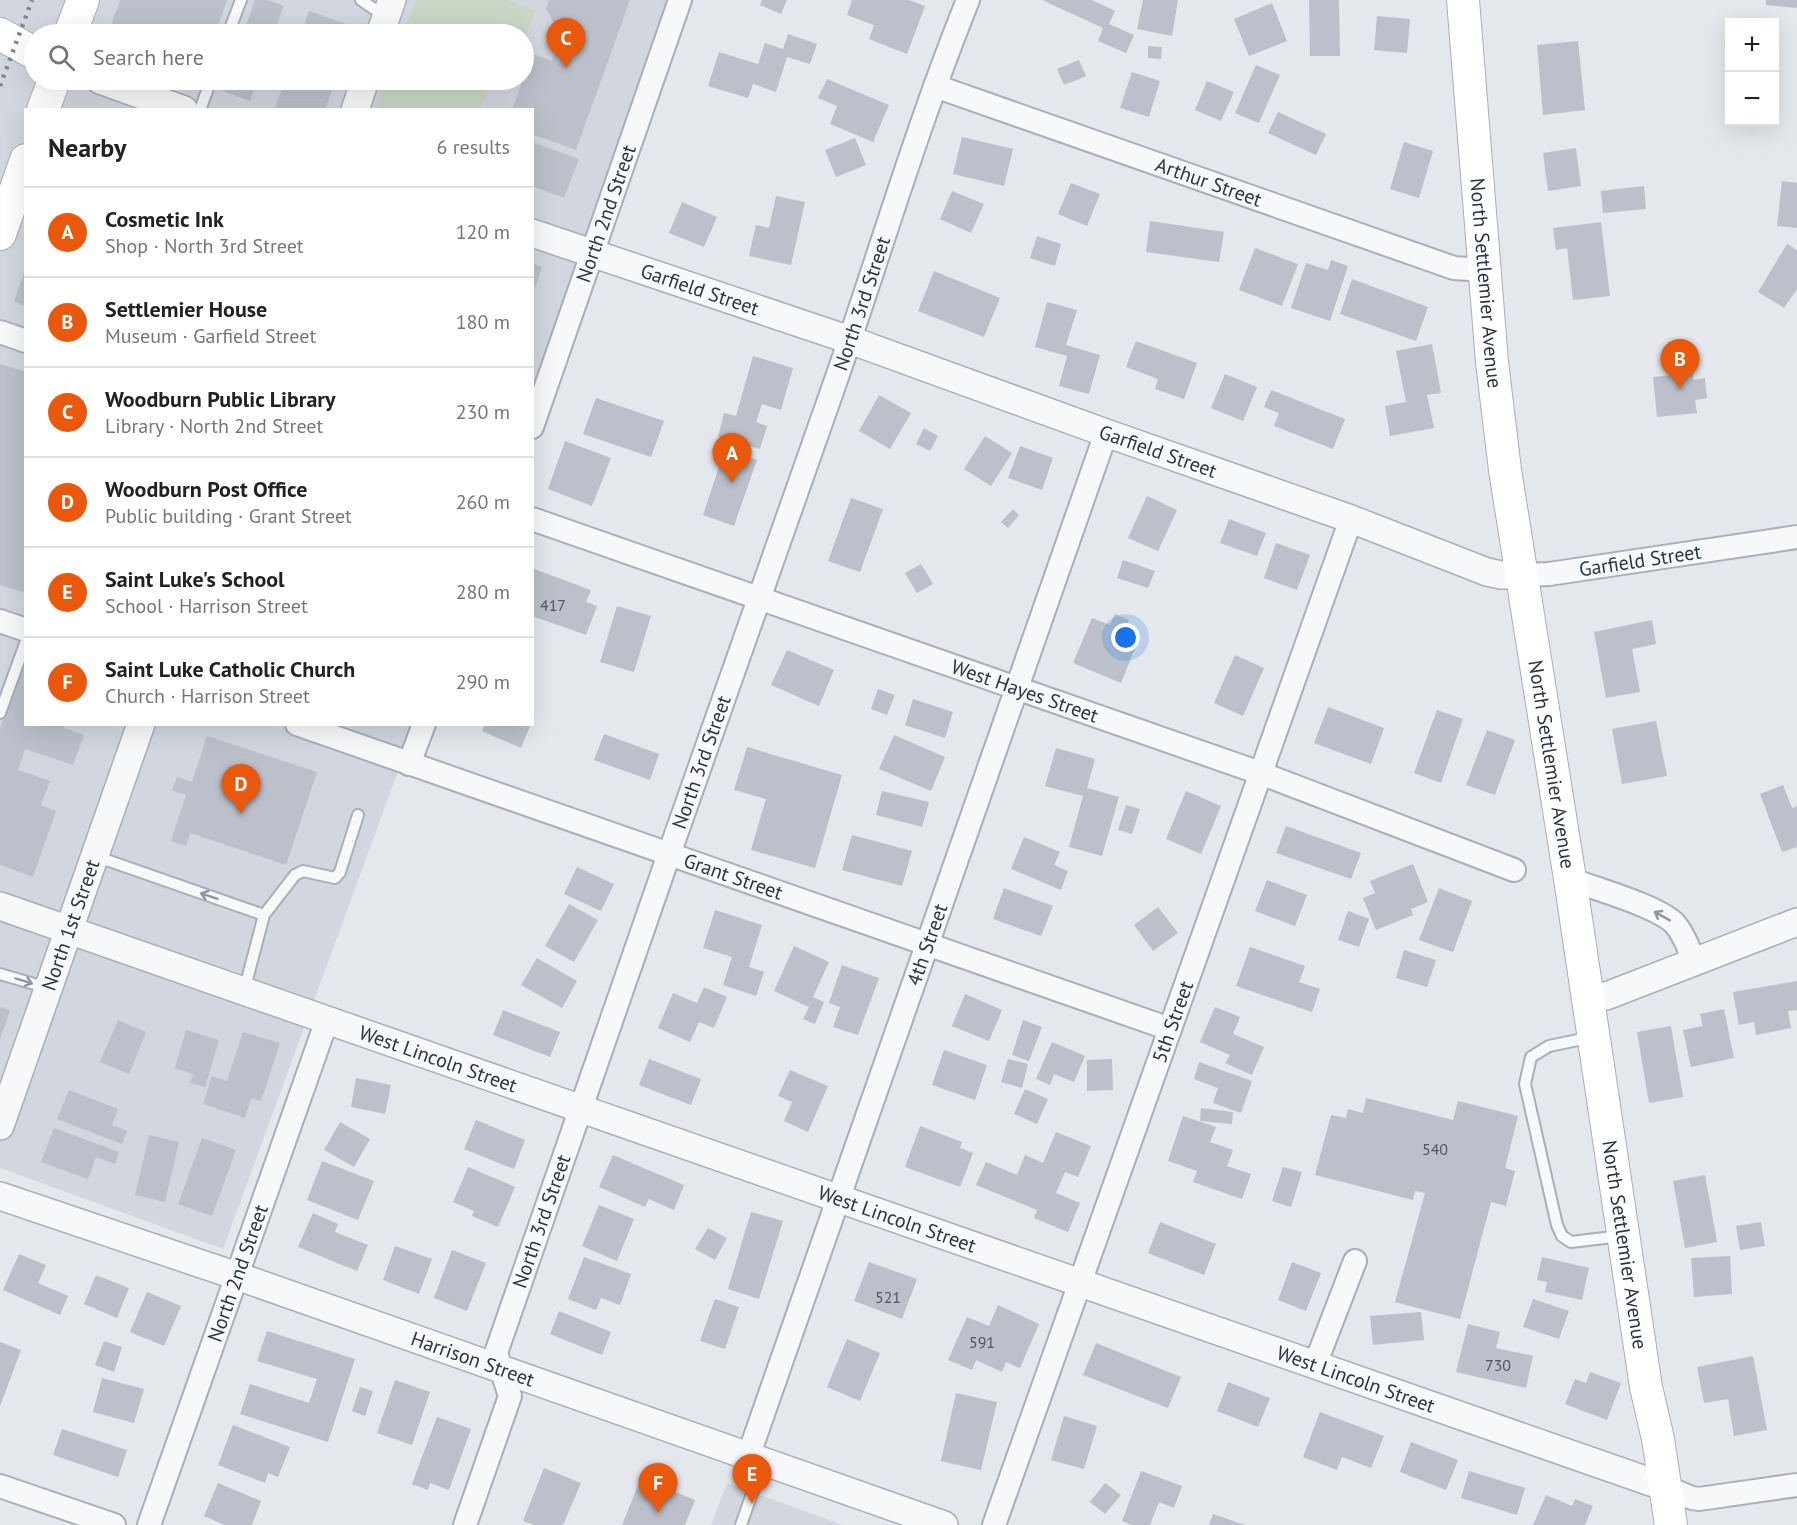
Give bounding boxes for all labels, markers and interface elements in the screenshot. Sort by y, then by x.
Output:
map controls [1725,18,1779,126]
button: + [1725,18,1779,72]
pin: C [546,19,586,68]
search box [24,24,534,90]
icon: search [45,41,78,74]
text: Search here [93,43,204,71]
button: − [1725,72,1779,126]
text: Nearby [48,131,126,164]
text: 6 results [437,134,510,160]
street label: North 2nd Street [570,141,642,286]
street label: Arthur Street [1152,151,1265,213]
street label: North Settlemier Avenue [1464,177,1508,390]
text: Cosmetic Ink [105,205,224,233]
text: A [61,219,74,245]
text: 120 m [456,219,510,245]
text: Shop · North 3rd Street [105,233,304,259]
street label: North 3rd Street [827,233,896,374]
street label: Garfield Street [637,258,762,321]
text: Settlemier House [105,295,267,323]
text: B [62,309,73,335]
text: 180 m [456,309,510,335]
text: Museum · Garfield Street [105,323,316,349]
pin: B [1660,340,1700,389]
text: Woodburn Public Library [105,385,336,413]
text: C [62,399,73,425]
text: 230 m [456,399,510,425]
text: Library · North 2nd Street [105,413,323,439]
street label: Garfield Street [1096,419,1221,484]
pin: A [712,434,752,483]
text: Woodburn Post Office [105,475,307,503]
text: D [61,489,74,515]
text: 260 m [456,489,510,515]
text: Public building · Grant Street [105,503,352,529]
street label: Garfield Street [1577,538,1703,582]
text: Saint Luke's School [105,565,285,593]
text: E [62,579,73,605]
text: 280 m [456,579,510,605]
text: School · Harrison Street [105,593,308,619]
house number: 417 [540,595,566,615]
your location [1111,623,1140,652]
street label: West Hayes Street [948,653,1102,729]
text: Saint Luke Catholic Church [105,655,355,683]
street label: North Settlemier Avenue [1522,658,1581,871]
text: F [62,669,73,695]
text: 290 m [456,669,510,695]
text: Church · Harrison Street [105,683,310,709]
street label: North 3rd Street [666,692,737,832]
pin: D [222,764,260,814]
street label: Grant Street [680,847,786,906]
street label: North 1st Street [36,856,106,994]
one-way arrow [200,889,218,900]
street label: 4th Street [901,900,954,989]
one-way arrow [1654,910,1671,922]
one-way arrow [14,976,33,987]
street label: 5th Street [1146,977,1199,1066]
street label: West Lincoln Street [356,1019,521,1099]
house number: 540 [1422,1139,1448,1159]
street label: North Settlemier Avenue [1596,1139,1653,1351]
street label: North 3rd Street [506,1151,577,1291]
street label: West Lincoln Street [814,1179,980,1259]
street label: North 2nd Street [202,1201,274,1345]
house number: 521 [875,1287,901,1307]
street label: Harrison Street [408,1325,538,1393]
house number: 591 [969,1332,995,1352]
street label: West Lincoln Street [1273,1340,1439,1419]
house number: 730 [1485,1355,1511,1375]
pin: E [732,1454,771,1504]
pin: F [638,1464,678,1513]

